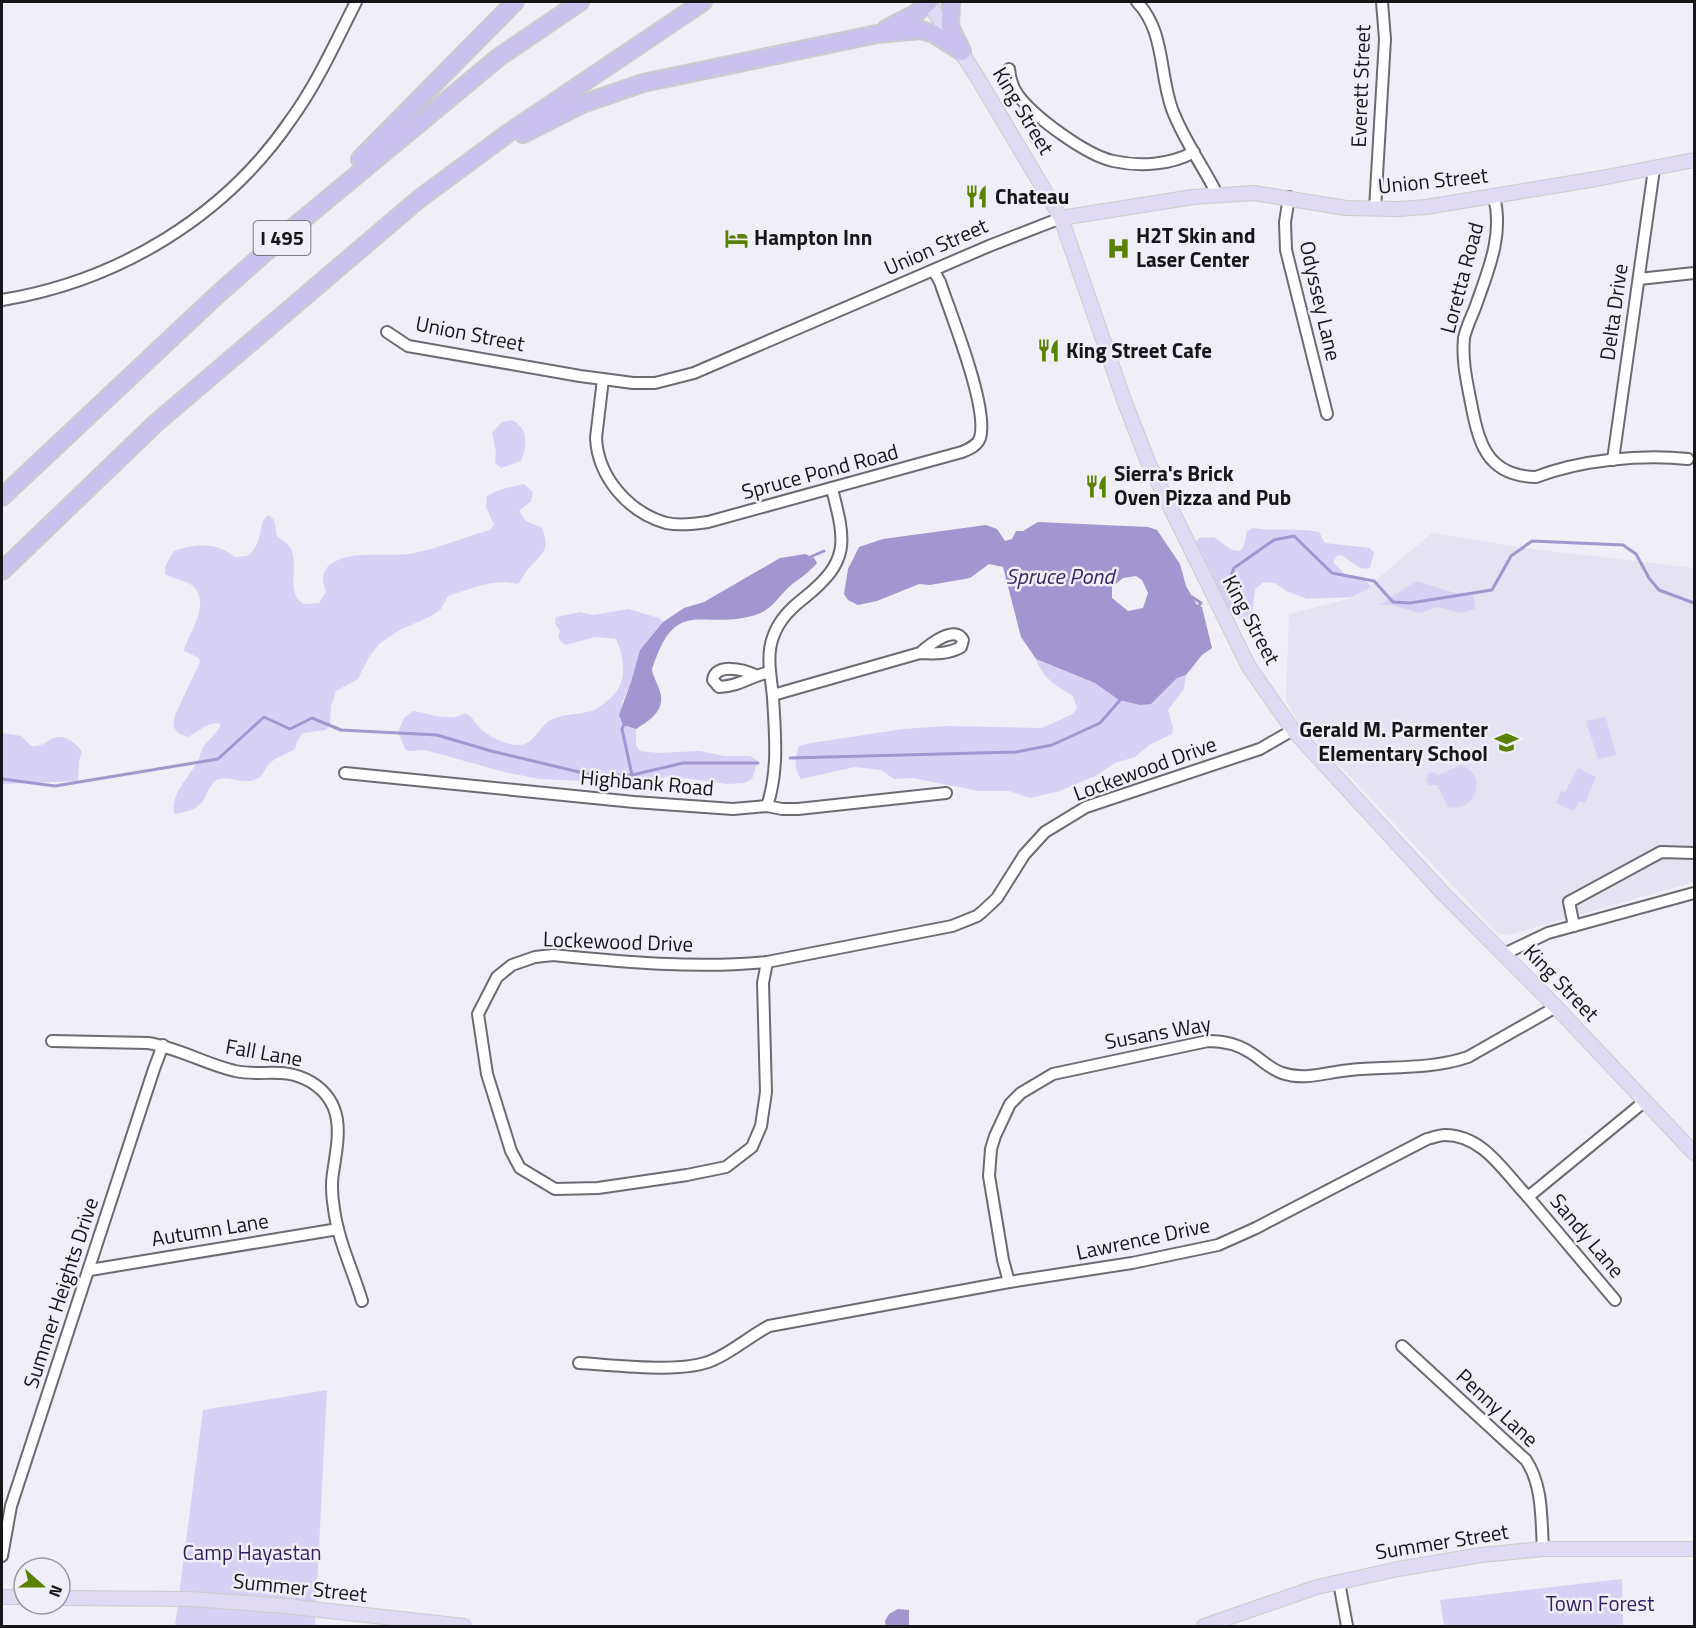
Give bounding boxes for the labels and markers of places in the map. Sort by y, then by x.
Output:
place label: Chateau [995,180,1069,212]
restaurant icon: Chateau [964,184,990,210]
place label: H2T Skin and Laser Center [1136,219,1255,275]
place label: Hampton Inn [754,221,872,253]
hotel icon: Hampton Inn [723,225,749,251]
hospital icon: H2T Skin and Laser Center [1105,235,1131,261]
place label: King Street Cafe [1066,334,1212,366]
restaurant icon: King Street Cafe [1035,338,1061,364]
place label: Sierra's Brick Oven Pizza and Pub [1114,457,1291,513]
restaurant icon: Sierra's Brick Oven Pizza and Pub [1083,473,1109,499]
place label: Gerald M. Parmenter Elementary School [1299,713,1488,769]
school or university icon: Gerald M. Parmenter Elementary School [1493,729,1519,755]

